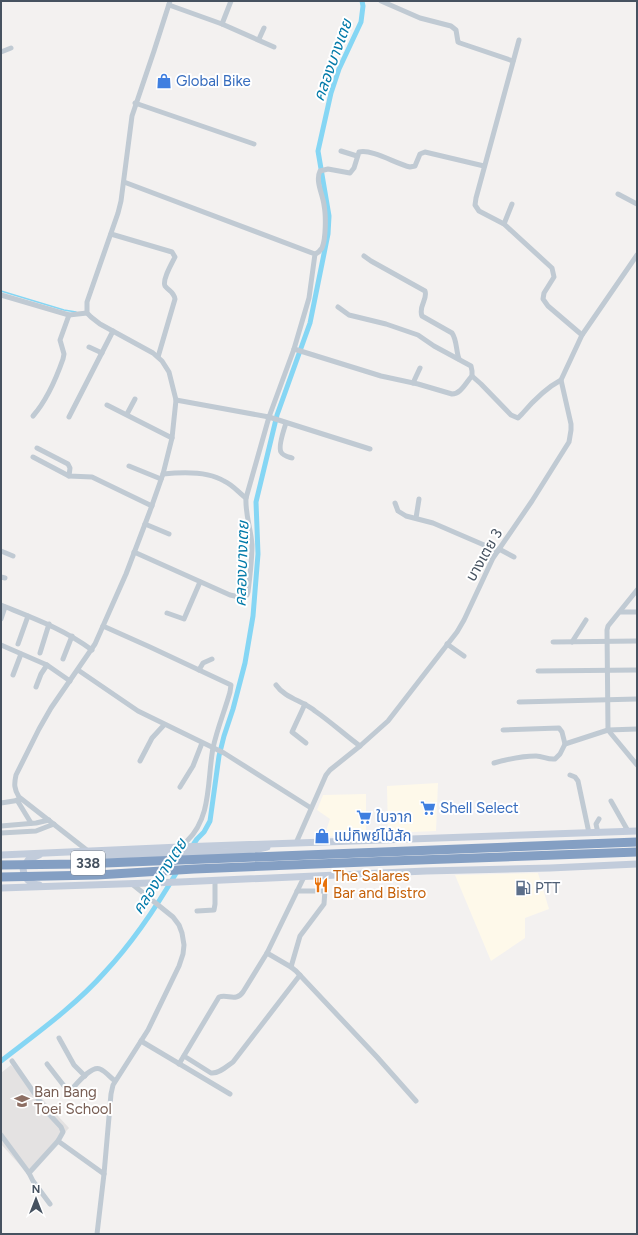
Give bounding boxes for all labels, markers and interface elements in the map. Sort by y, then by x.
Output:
water label: คลองบางเตย [309,15,357,104]
shop icon: Global Bike [155,72,173,90]
place label: Global Bike [176,72,251,90]
water label: คลองบางเตย [231,519,253,607]
street label: บางเตย 3 [462,525,506,585]
supermarket icon: Shell Select [419,799,437,817]
place label: Shell Select [440,799,519,817]
supermarket icon: ใบจาก [355,808,373,826]
place label: ใบจาก [376,808,412,826]
shop icon: แม่ทิพย์ไม้สัก [313,827,331,845]
place label: แม่ทิพย์ไม้สัก [334,827,412,845]
water label: คลองบางเตย [128,834,192,917]
road number: 338 [71,851,105,875]
place label: The Salares Bar and Bistro [333,867,426,902]
restaurant icon: The Salares Bar and Bistro [312,876,330,894]
fuel station icon: PTT [514,879,532,897]
place label: PTT [535,879,561,897]
place label: Ban Bang Toei School [34,1083,112,1118]
school or university icon: Ban Bang Toei School [13,1092,31,1110]
north arrow [16,1179,56,1219]
text: N [32,1183,40,1196]

